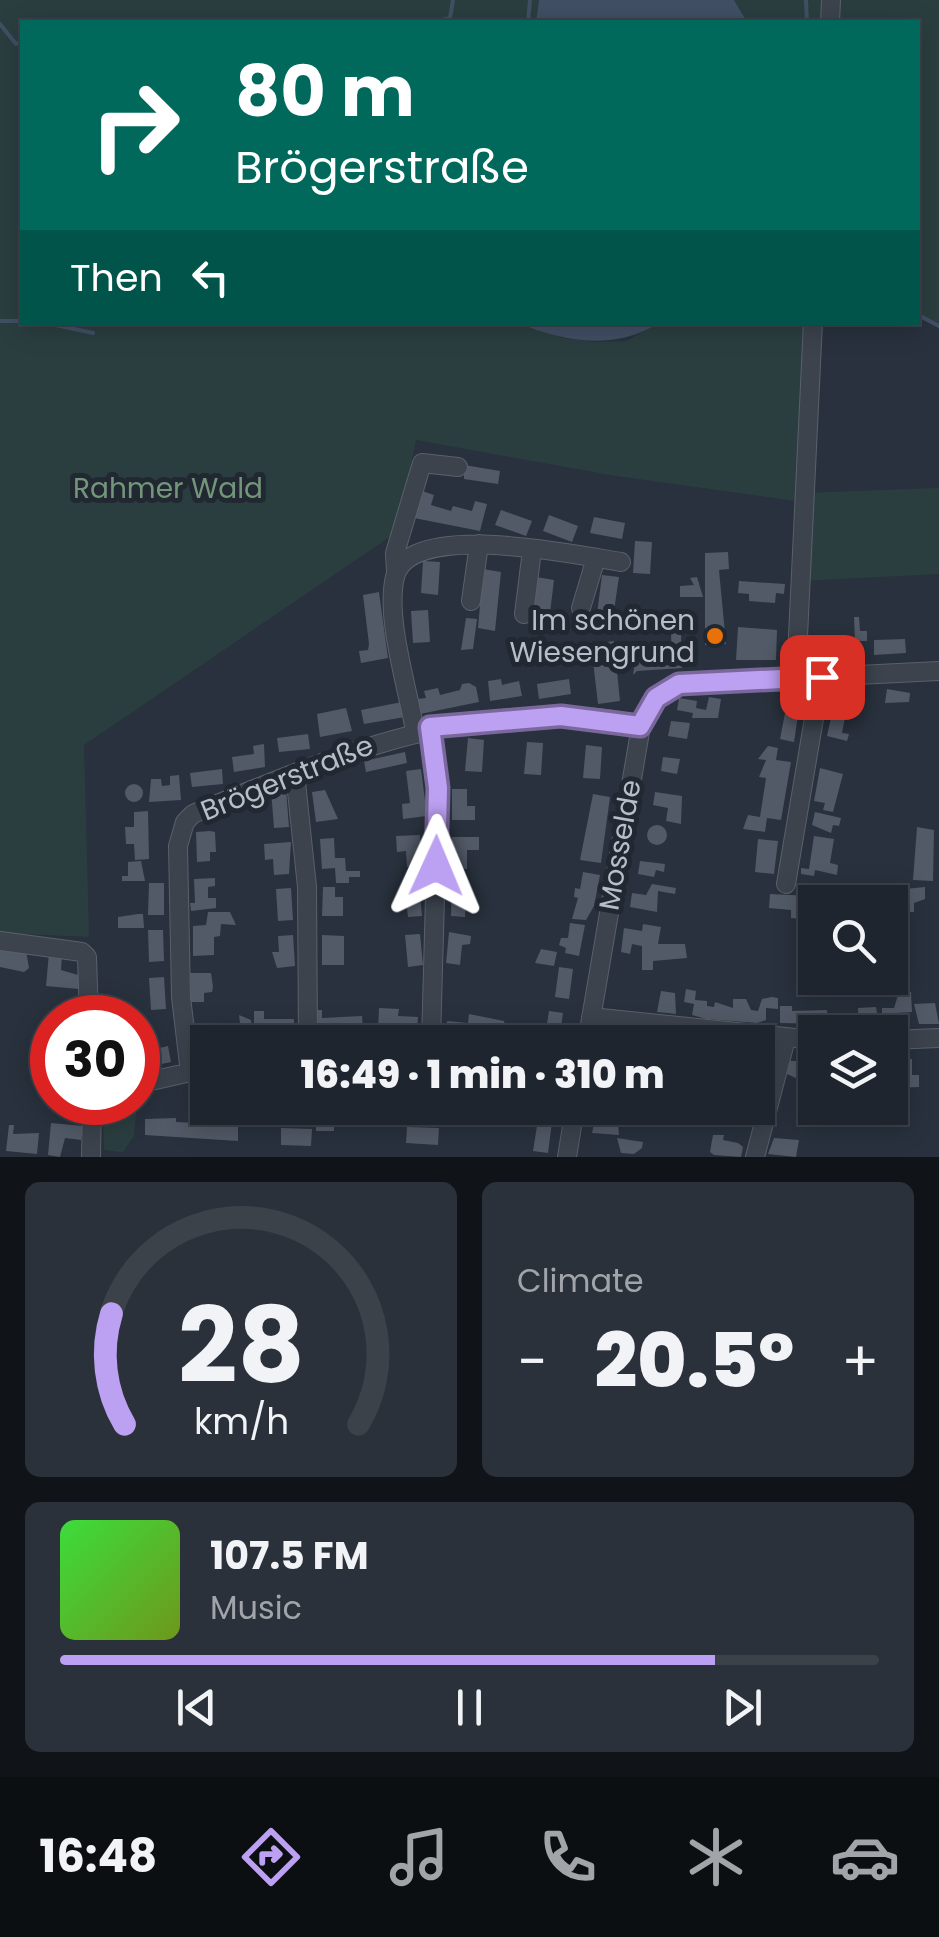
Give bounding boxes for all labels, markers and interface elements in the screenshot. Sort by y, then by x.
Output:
text: 80 m [235,42,415,141]
icon: right [70,60,200,190]
text: Brögerstraße [235,136,529,199]
icon: left [183,250,238,305]
text: Then [70,251,163,304]
park label: Rahmer Wald [73,469,263,508]
place label: Im schönen Wiesengrund [509,601,695,672]
marker: Im schönen Wiesengrund [704,625,726,647]
pin [780,635,865,720]
icon: arrive [795,650,850,705]
street label: Brögerstraße [195,726,379,830]
street label: Mosselde [589,777,651,913]
position arrow [384,814,488,918]
map controls [798,885,908,1125]
button: search [798,885,908,995]
speed limit sign: 30 [30,995,160,1125]
button: layers [798,1015,908,1125]
text: 16:49 · 1 min · 310 m [300,1048,665,1101]
text: Climate [517,1258,644,1303]
text: 28 [178,1273,304,1418]
text: 20.5° [595,1308,794,1413]
text: − [517,1323,547,1400]
text: + [841,1323,879,1400]
text: km/h [193,1396,289,1447]
text: 107.5 FM [210,1529,369,1582]
text: Music [210,1585,302,1630]
icon: previous [169,1680,224,1735]
icon: pause [442,1680,497,1735]
icon: next [715,1680,770,1735]
icon: directions [236,1822,306,1892]
icon: music [384,1822,454,1892]
icon: phone [533,1822,603,1892]
icon: climate [681,1822,751,1892]
icon: car [830,1822,900,1892]
text: 16:48 [39,1825,157,1888]

